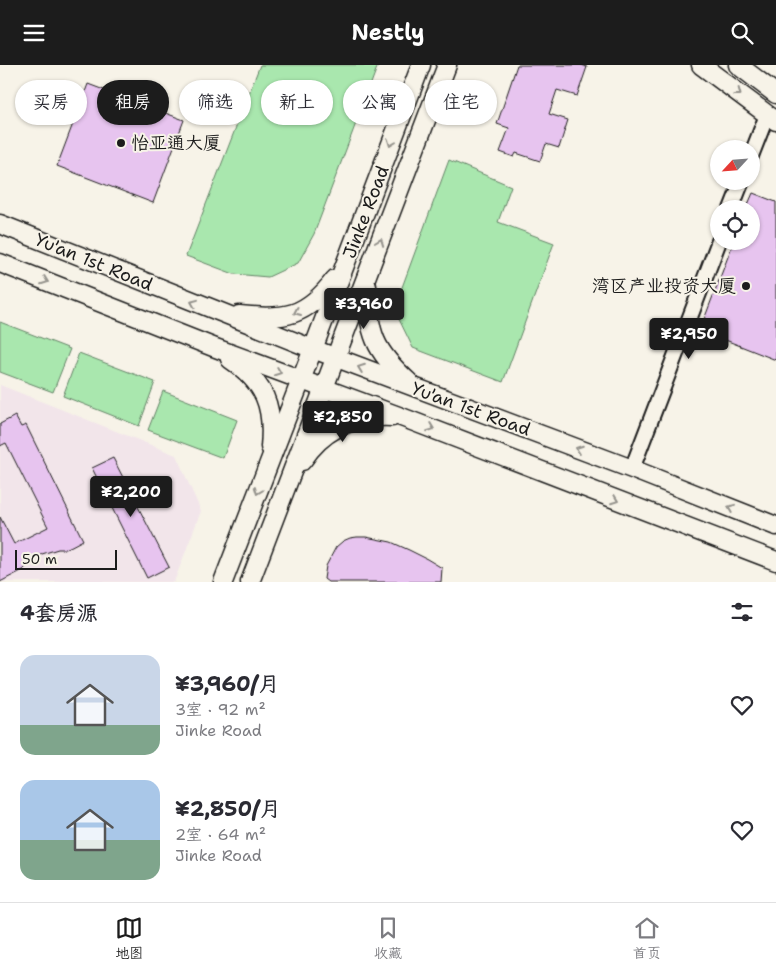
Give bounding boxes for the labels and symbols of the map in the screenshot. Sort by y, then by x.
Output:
one-way arrow [732,87,742,96]
place label: 怡亚通大厦 [131,131,221,155]
marker: 怡亚通大厦 [115,137,127,149]
one-way arrow [387,138,398,147]
north arrow [710,140,760,190]
street label: Jinke Road [337,162,395,262]
street label: Yu'an 1st Road [32,227,156,297]
one-way arrow [374,239,384,247]
place label: 湾区产业投资大厦 [592,274,736,298]
one-way arrow [41,275,49,285]
marker: 湾区产业投资大厦 [740,280,752,292]
pin: ¥3,960 [323,287,405,330]
one-way arrow [190,298,198,308]
one-way arrow [293,305,302,316]
pin: ¥2,950 [648,317,730,360]
one-way arrow [358,364,366,374]
one-way arrow [273,366,282,376]
street label: Yu'an 1st Road [408,376,534,442]
pin: ¥2,850 [302,401,384,443]
one-way arrow [426,422,434,432]
one-way arrow [575,445,584,455]
pin: ¥2,200 [90,475,172,518]
one-way arrow [254,486,265,495]
one-way arrow [610,493,619,504]
one-way arrow [727,504,736,514]
scale bar [15,547,118,570]

